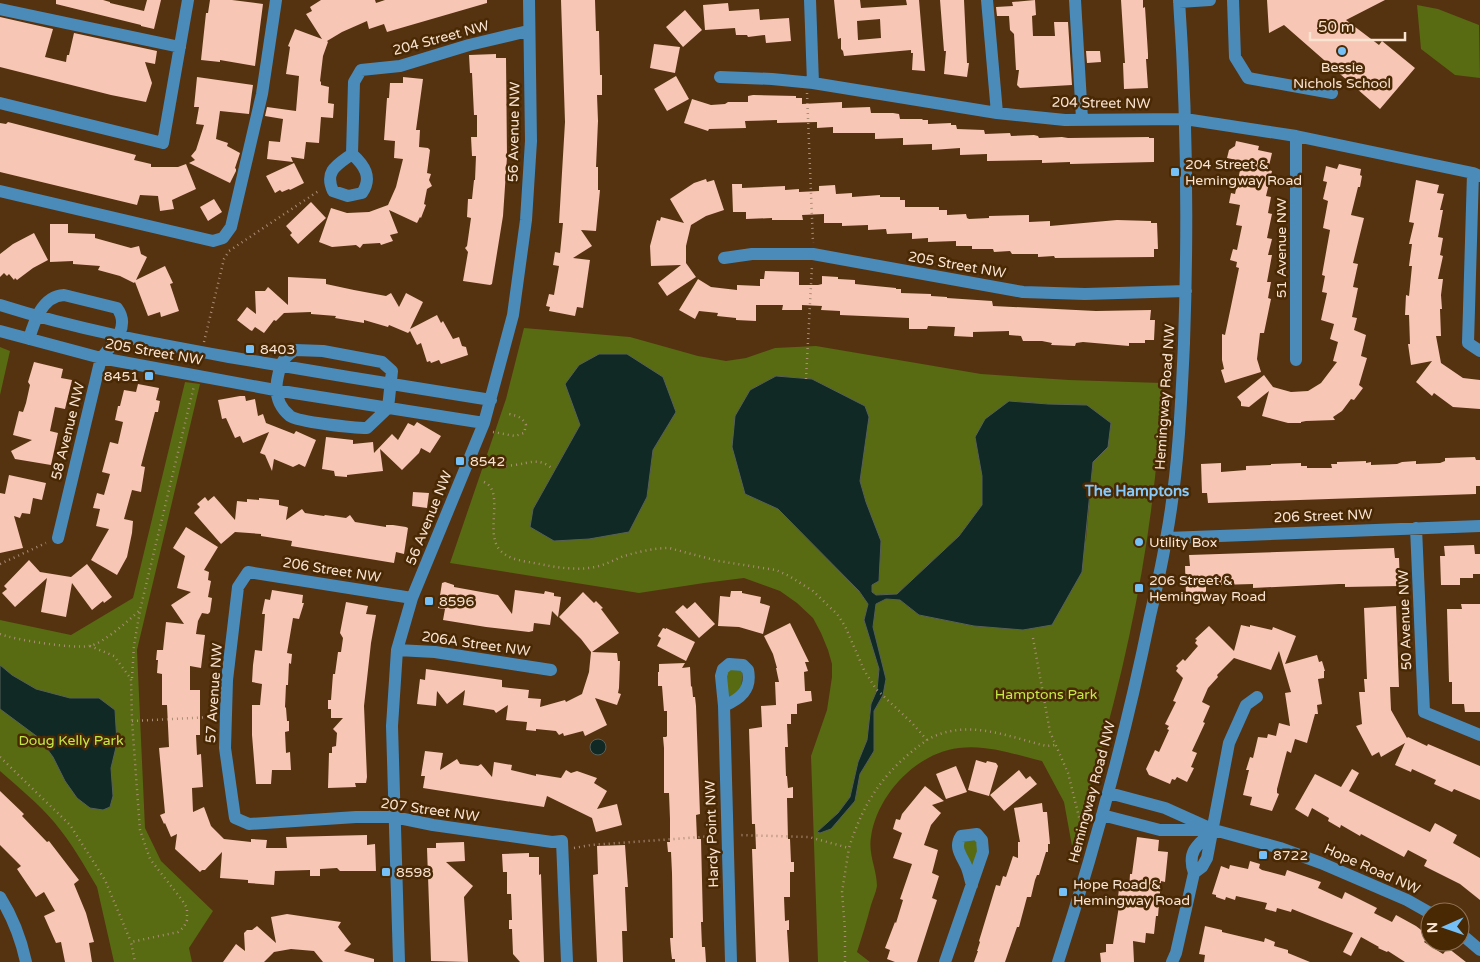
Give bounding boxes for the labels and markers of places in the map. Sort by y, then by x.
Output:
marker: Bessie Nichols School [1336,45,1348,57]
place label: Bessie Nichols School [1293,59,1391,92]
place label: 204 Street & Hemingway Road [1185,156,1302,189]
marker: 204 Street & Hemingway Road [1169,166,1181,178]
place label: 8403 [260,341,295,358]
marker: 8403 [244,343,256,355]
place label: 8451 [104,368,139,385]
marker: 8451 [143,370,155,382]
place label: 8542 [470,453,505,470]
marker: 8542 [454,455,466,467]
place label: Utility Box [1149,534,1217,551]
marker: Utility Box [1133,536,1145,548]
place label: 206 Street & Hemingway Road [1149,572,1266,605]
marker: 206 Street & Hemingway Road [1133,582,1145,594]
place label: 8596 [439,593,474,610]
marker: 8596 [423,595,435,607]
place label: 8722 [1273,847,1308,864]
marker: 8722 [1257,849,1269,861]
place label: 8598 [396,864,431,881]
marker: 8598 [380,866,392,878]
place label: Hope Road & Hemingway Road [1073,876,1190,909]
marker: Hope Road & Hemingway Road [1057,886,1069,898]

